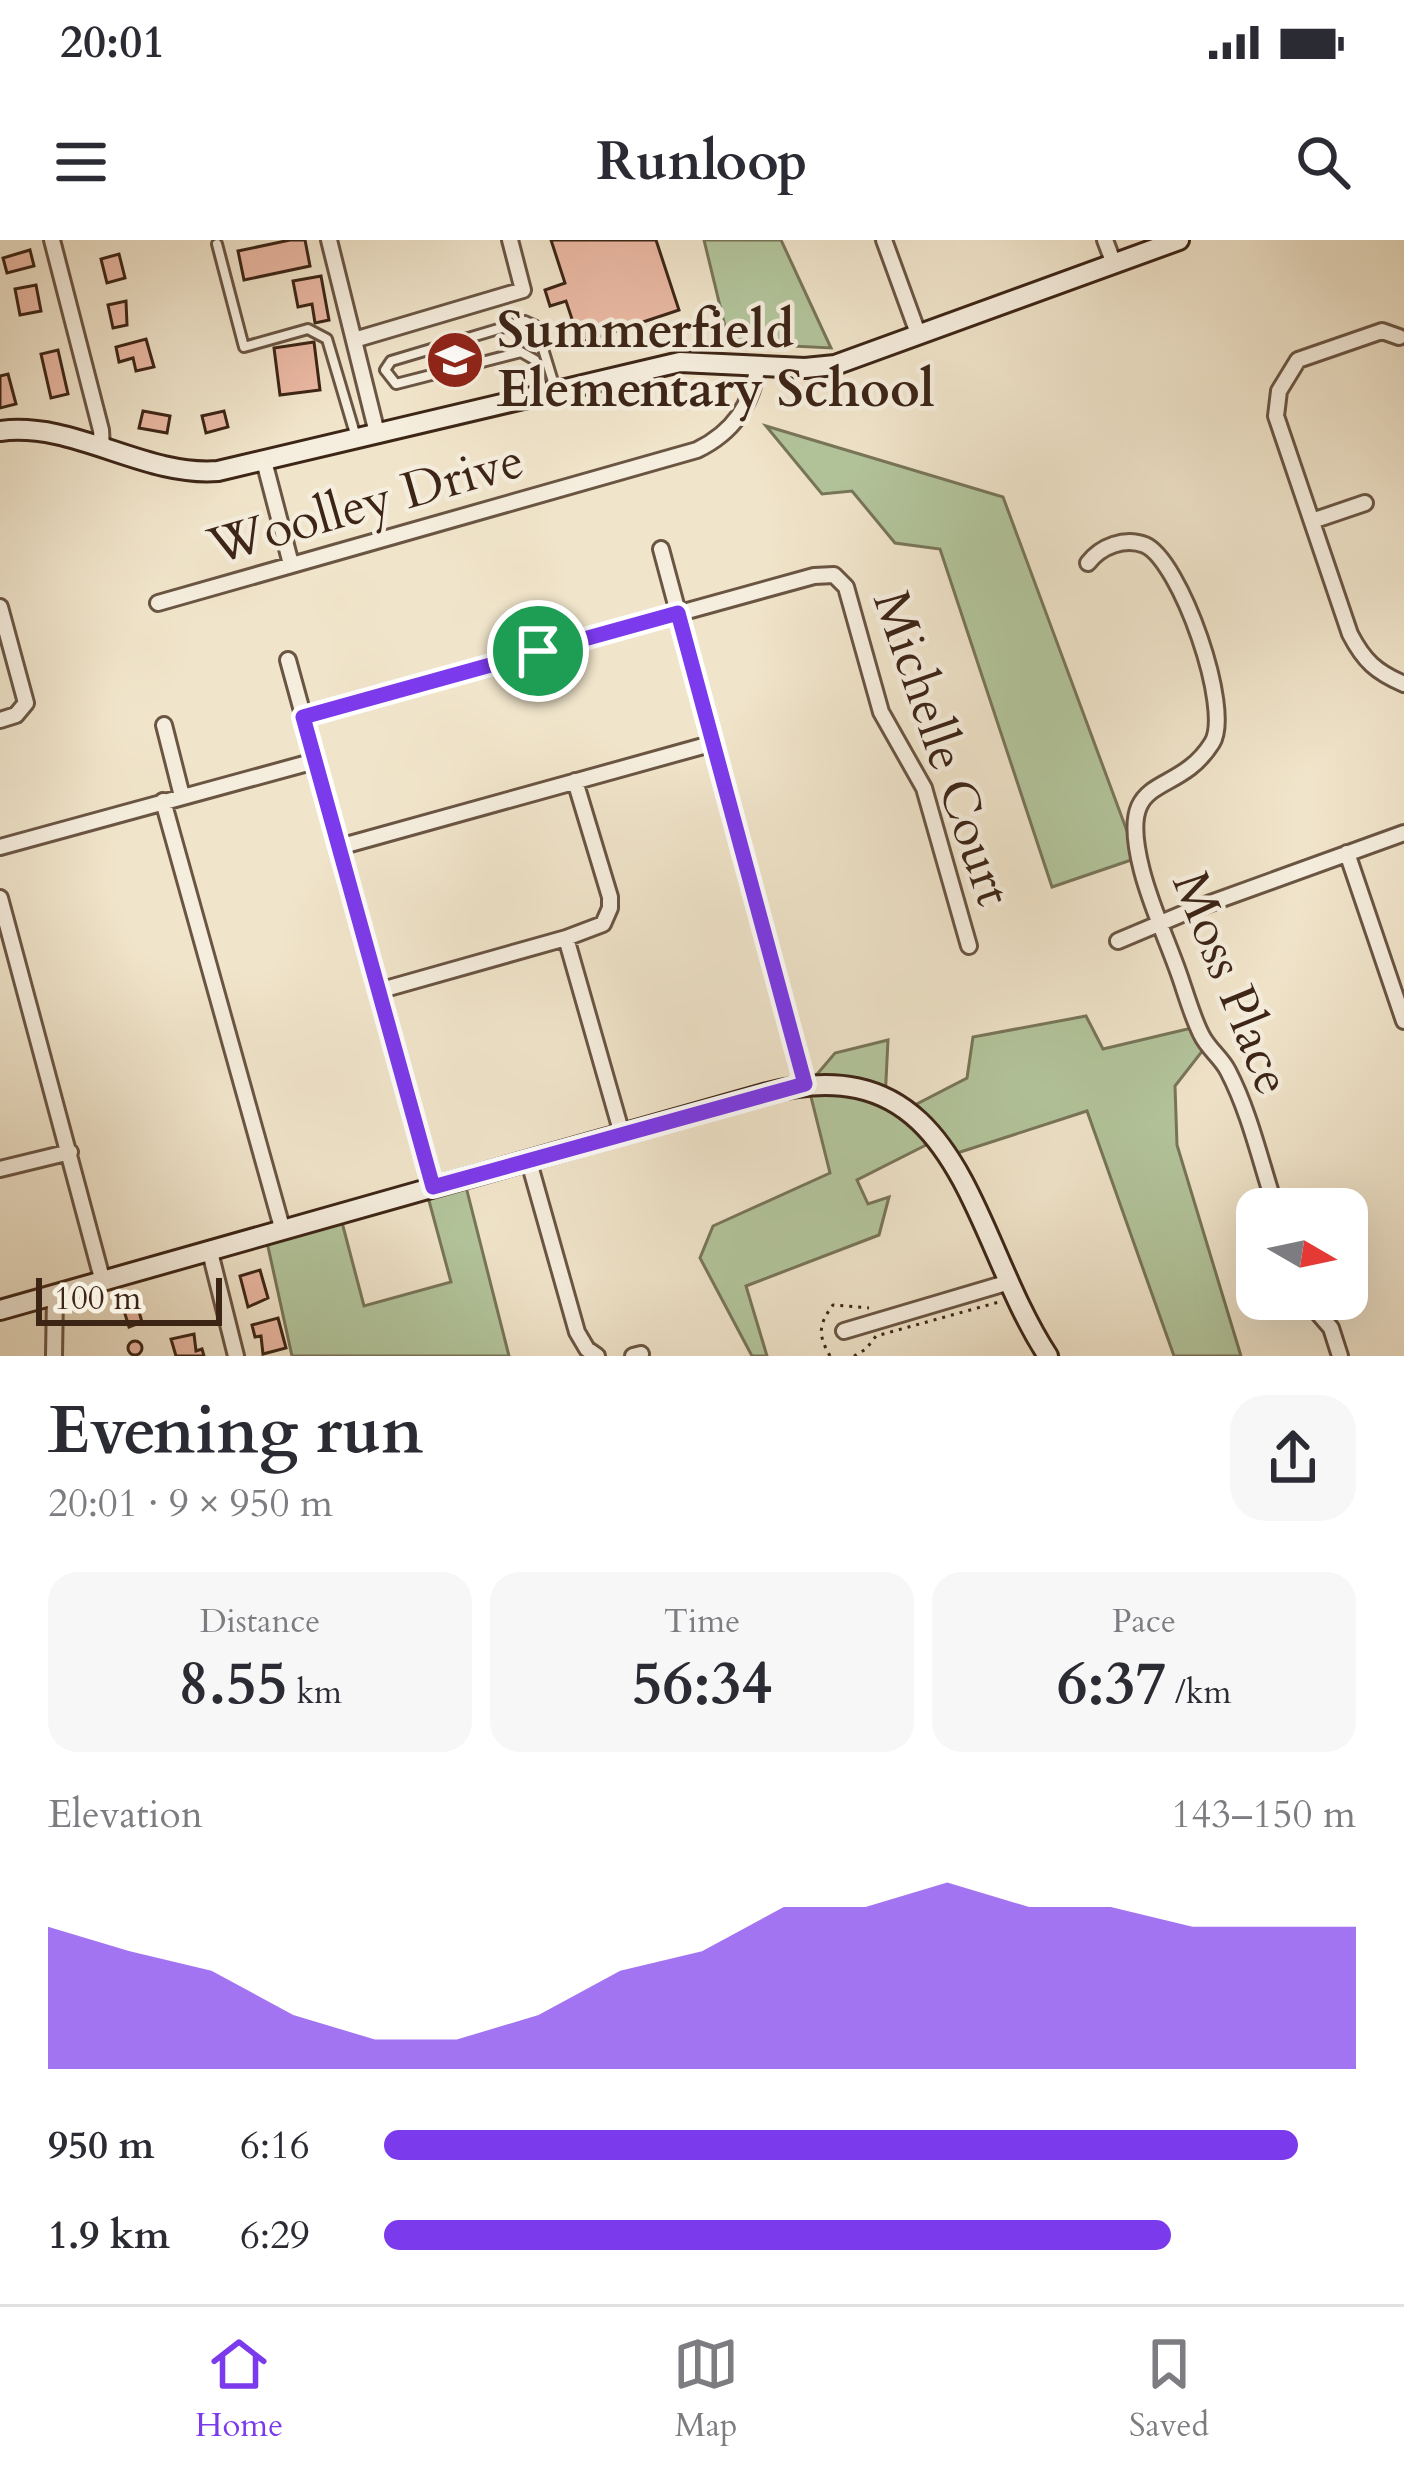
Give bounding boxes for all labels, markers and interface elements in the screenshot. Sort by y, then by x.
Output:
text: 20:01 [60,12,165,73]
text: Runloop [596,126,808,199]
icon: menu [48,129,114,195]
icon: search [1290,129,1356,195]
place label: Summerfield Elementary School [497,296,935,425]
school or university icon: Summerfield Elementary School [424,329,486,391]
street label: Woolley Drive [199,426,532,583]
street label: Michelle Court [855,581,1029,915]
pin [487,600,589,702]
icon: arrive [505,618,571,684]
street label: Moss Place [1155,861,1307,1105]
north arrow [1236,1188,1368,1320]
map controls [1236,1188,1368,1320]
scale bar [36,1272,222,1325]
text: 100 m [54,1276,141,1321]
text: Evening run [48,1387,423,1476]
button: share [1230,1395,1356,1521]
text: 20:01 · 9 × 950 m [48,1477,333,1530]
text: Distance [200,1599,320,1644]
text: Time [664,1599,740,1644]
text: Pace [1112,1599,1176,1644]
text: 8.55 [178,1644,288,1725]
text: 56:34 [632,1644,772,1725]
text: 6:37 [1057,1644,1166,1725]
text: km [288,1670,342,1715]
text: /km [1166,1670,1231,1715]
text: Elevation [48,1788,203,1841]
text: 143–150 m [1171,1788,1356,1841]
text: 950 m [48,2119,154,2172]
text: 6:16 [240,2119,310,2172]
text: 1.9 km [48,2209,170,2262]
text: 6:29 [240,2209,310,2262]
tab: Home [195,2331,283,2448]
tab: Map [673,2331,739,2448]
tab: Saved [1129,2331,1209,2448]

